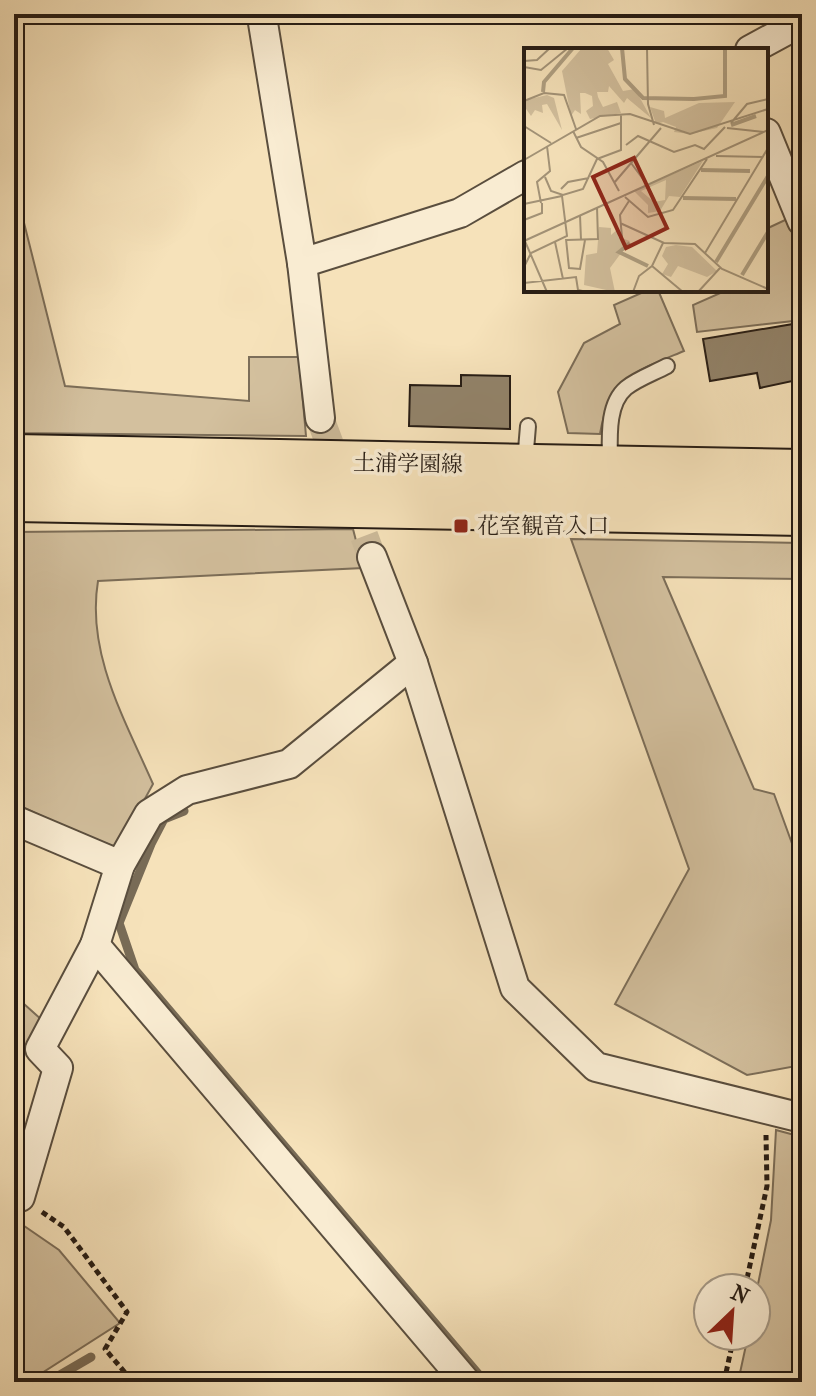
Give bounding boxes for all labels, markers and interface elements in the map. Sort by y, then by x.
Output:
inset map [524,48,768,292]
street label: 土浦学園線 [353,450,463,478]
place label: 花室観音入口 [477,513,609,539]
marker: 花室観音入口 [452,517,470,535]
north arrow [692,1272,772,1352]
text: N [727,1279,753,1310]

